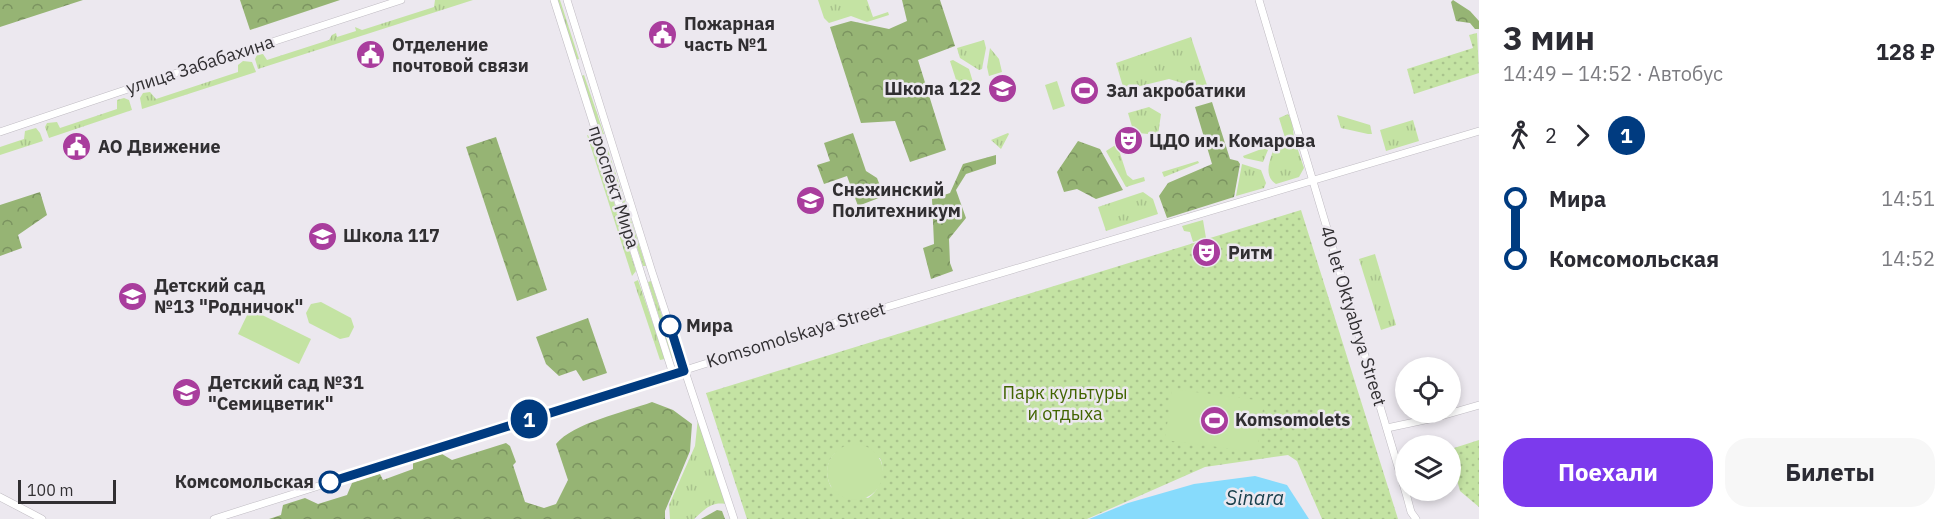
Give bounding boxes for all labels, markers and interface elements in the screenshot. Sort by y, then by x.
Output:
place label: Пожарная часть №1 [684,12,775,56]
text: 3 мин [1503,16,1595,59]
public building icon: Пожарная часть №1 [647,18,679,50]
street label: улица Забабахина [123,30,277,99]
place label: Отделение почтовой связи [392,33,529,77]
text: 128 ₽ [1876,37,1935,66]
public building icon: Отделение почтовой связи [355,39,387,71]
text: 14:49 – 14:52 · Автобус [1503,60,1723,87]
school or university icon: Школа 122 [986,73,1018,105]
sports icon: Зал акробатики [1069,75,1101,107]
place label: Школа 122 [884,77,981,100]
place label: Зал акробатики [1106,79,1246,102]
icon: walk [1503,119,1536,152]
icon: forward [1566,119,1599,152]
text: 1 [1620,121,1633,149]
street label: проспект Мира [584,122,645,252]
text: 2 [1545,122,1557,149]
theatre icon: ЦДО им. Комарова [1112,125,1144,157]
place label: ЦДО им. Комарова [1149,129,1315,152]
public building icon: АО Движение [61,131,93,163]
place label: АО Движение [98,135,221,158]
place label: Снежинский Политехникум [832,178,961,222]
school or university icon: Снежинский Политехникум [795,184,827,216]
text: Мира [1549,184,1606,213]
text: 14:51 [1881,185,1935,212]
school or university icon: Школа 117 [306,220,338,252]
street label: 40 let Oktyabrya Street [1315,223,1392,409]
place label: Школа 117 [343,224,440,247]
theatre icon: Ритм [1191,237,1223,269]
place label: Ритм [1228,241,1273,264]
text: Комсомольская [1549,244,1719,273]
text: 14:52 [1881,245,1935,272]
place label: Детский сад №13 "Родничок" [154,274,303,318]
school or university icon: Детский сад №13 "Родничок" [117,280,149,312]
street label: Komsomolskaya Street [704,296,888,373]
place label: Мира [686,314,733,337]
marker: Мира [659,315,681,337]
map controls [1395,357,1461,501]
button: locate [1395,357,1461,423]
place label: Детский сад №31 "Семицветик" [208,371,364,415]
school or university icon: Детский сад №31 "Семицветик" [171,377,203,409]
park label: Парк культуры и отдыха [1003,381,1127,425]
line badge: 1 [510,400,548,438]
sports icon: Komsomolets [1198,404,1230,436]
text: 1 [523,405,535,433]
place label: Komsomolets [1235,408,1350,431]
button: layers [1395,435,1461,501]
button: Поехали [1503,438,1713,507]
button: Билеты [1725,438,1935,507]
place label: Комсомольская [175,470,314,493]
marker: Комсомольская [319,471,341,493]
scale bar [18,477,116,504]
text: 100 m [27,480,74,500]
water label: Sinara [1226,484,1284,511]

